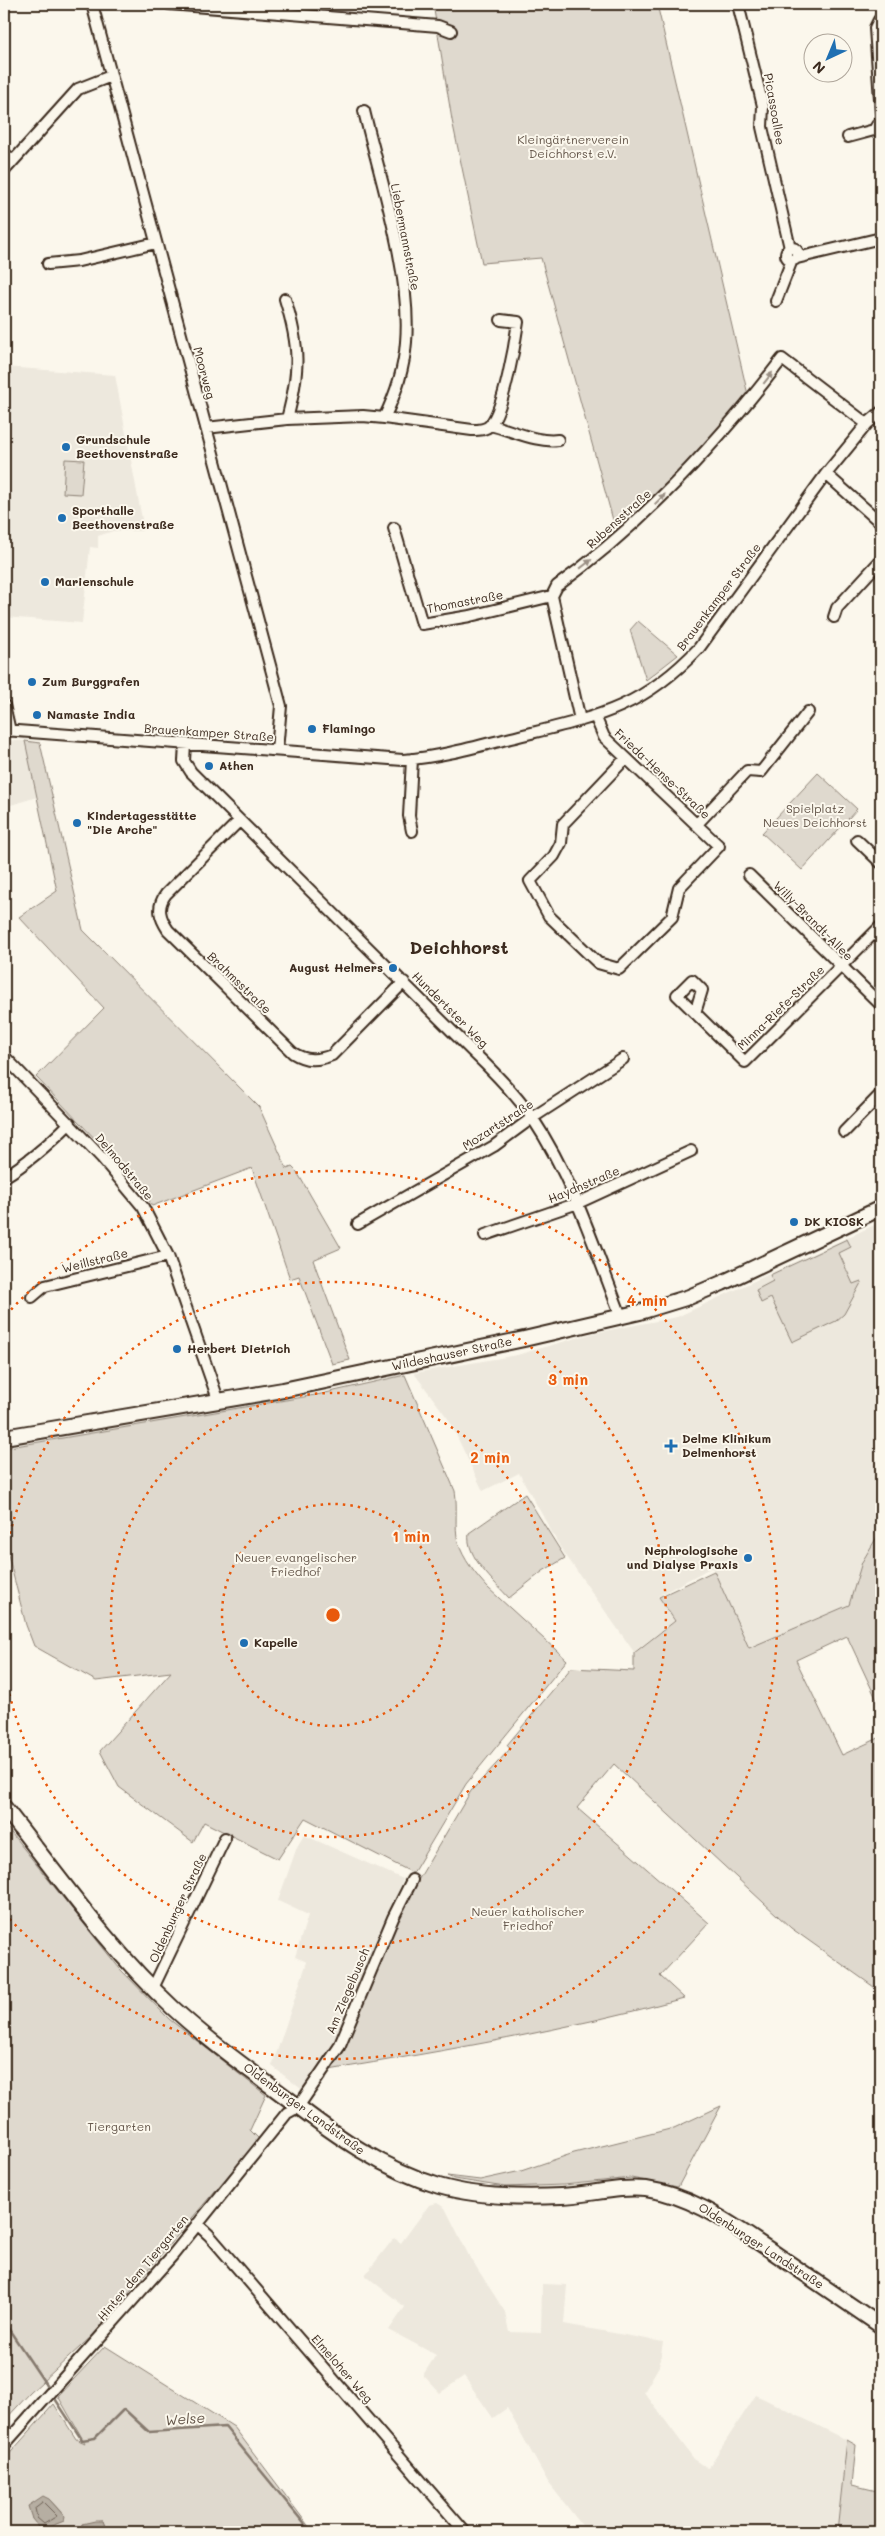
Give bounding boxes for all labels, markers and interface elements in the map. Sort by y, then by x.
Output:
north arrow [802,32,852,82]
text: N [808,57,829,78]
street label: Picassoallee [761,72,789,146]
park label: Kleingärtnerverein Deichhorst e.V. [517,131,629,161]
street label: Liebermannstraße [388,182,424,292]
street label: Moorweg [190,345,220,401]
one-way arrow [762,372,773,385]
place label: Grundschule Beethovenstraße [76,431,178,461]
marker: Grundschule Beethovenstraße [60,441,72,453]
street label: Rubensstraße [583,485,654,551]
one-way arrow [653,493,665,505]
place label: Sporthalle Beethovenstraße [72,502,174,532]
marker: Sporthalle Beethovenstraße [56,512,68,524]
street label: Brauenkamper Straße [673,540,764,653]
one-way arrow [580,558,593,569]
place label: Marienschule [55,573,134,589]
marker: Marienschule [39,576,51,588]
street label: Thomastraße [425,586,504,616]
place label: Zum Burggrafen [42,673,140,689]
marker: Zum Burggrafen [26,676,38,688]
place label: Namaste India [47,706,135,722]
marker: Namaste India [31,709,43,721]
street label: Brauenkamper Straße [144,719,275,745]
place label: Flamingo [322,720,375,736]
marker: Flamingo [306,723,318,735]
street label: Frieda-Hense-Straße [611,725,714,822]
place label: Athen [219,757,254,773]
marker: Athen [203,760,215,772]
park label: Spielplatz Neues Deichhorst [763,800,867,830]
place label: Kindertagesstätte "Die Arche" [87,807,196,837]
marker: Kindertagesstätte "Die Arche" [71,817,83,829]
street label: Willy-Brandt-Allee [770,877,857,964]
district label: Deichhorst [410,935,508,959]
street label: Brahmsstraße [204,948,275,1017]
place label: August Helmers [289,959,383,975]
street label: Minna-Riefe-Straße [733,961,827,1053]
marker: August Helmers [387,962,399,974]
street label: Hundertster Weg [409,968,492,1051]
street label: Mozartstraße [459,1095,536,1153]
street label: Delmodstraße [92,1130,157,1203]
street label: Haydnstraße [545,1162,622,1206]
place label: DK KIOSK [804,1213,864,1229]
marker: DK KIOSK [788,1216,800,1228]
street label: Weillstraße [60,1244,129,1276]
text: 4 min [627,1290,667,1310]
street label: Wildeshauser Straße [390,1332,513,1374]
place label: Herbert Dietrich [187,1340,290,1356]
marker: Herbert Dietrich [171,1343,183,1355]
text: 3 min [548,1369,588,1389]
place label: Delme Klinikum Delmenhorst [682,1430,771,1460]
marker: Delme Klinikum Delmenhorst [664,1439,678,1453]
text: 2 min [470,1447,510,1467]
text: 1 min [392,1526,430,1546]
place label: Nephrologische und Dialyse Praxis [627,1542,738,1572]
park label: Neuer evangelischer Friedhof [235,1549,357,1579]
marker: Nephrologische und Dialyse Praxis [742,1552,754,1564]
centre of rings [324,1606,342,1624]
place label: Kapelle [254,1634,298,1650]
marker: Kapelle [238,1637,250,1649]
street label: Oldenburger Straße [145,1850,210,1965]
park label: Neuer katholischer Friedhof [472,1903,584,1933]
street label: Am Ziegelbusch [322,1945,373,2036]
street label: Oldenburger Landstraße [241,2059,369,2158]
park label: Tiergarten [87,2118,151,2134]
street label: Oldenburger Landstraße [696,2199,827,2292]
street label: Hinter dem Tiergarten [93,2211,191,2324]
street label: Elmeloher Weg [309,2331,377,2406]
water label: Welse [164,2408,206,2429]

